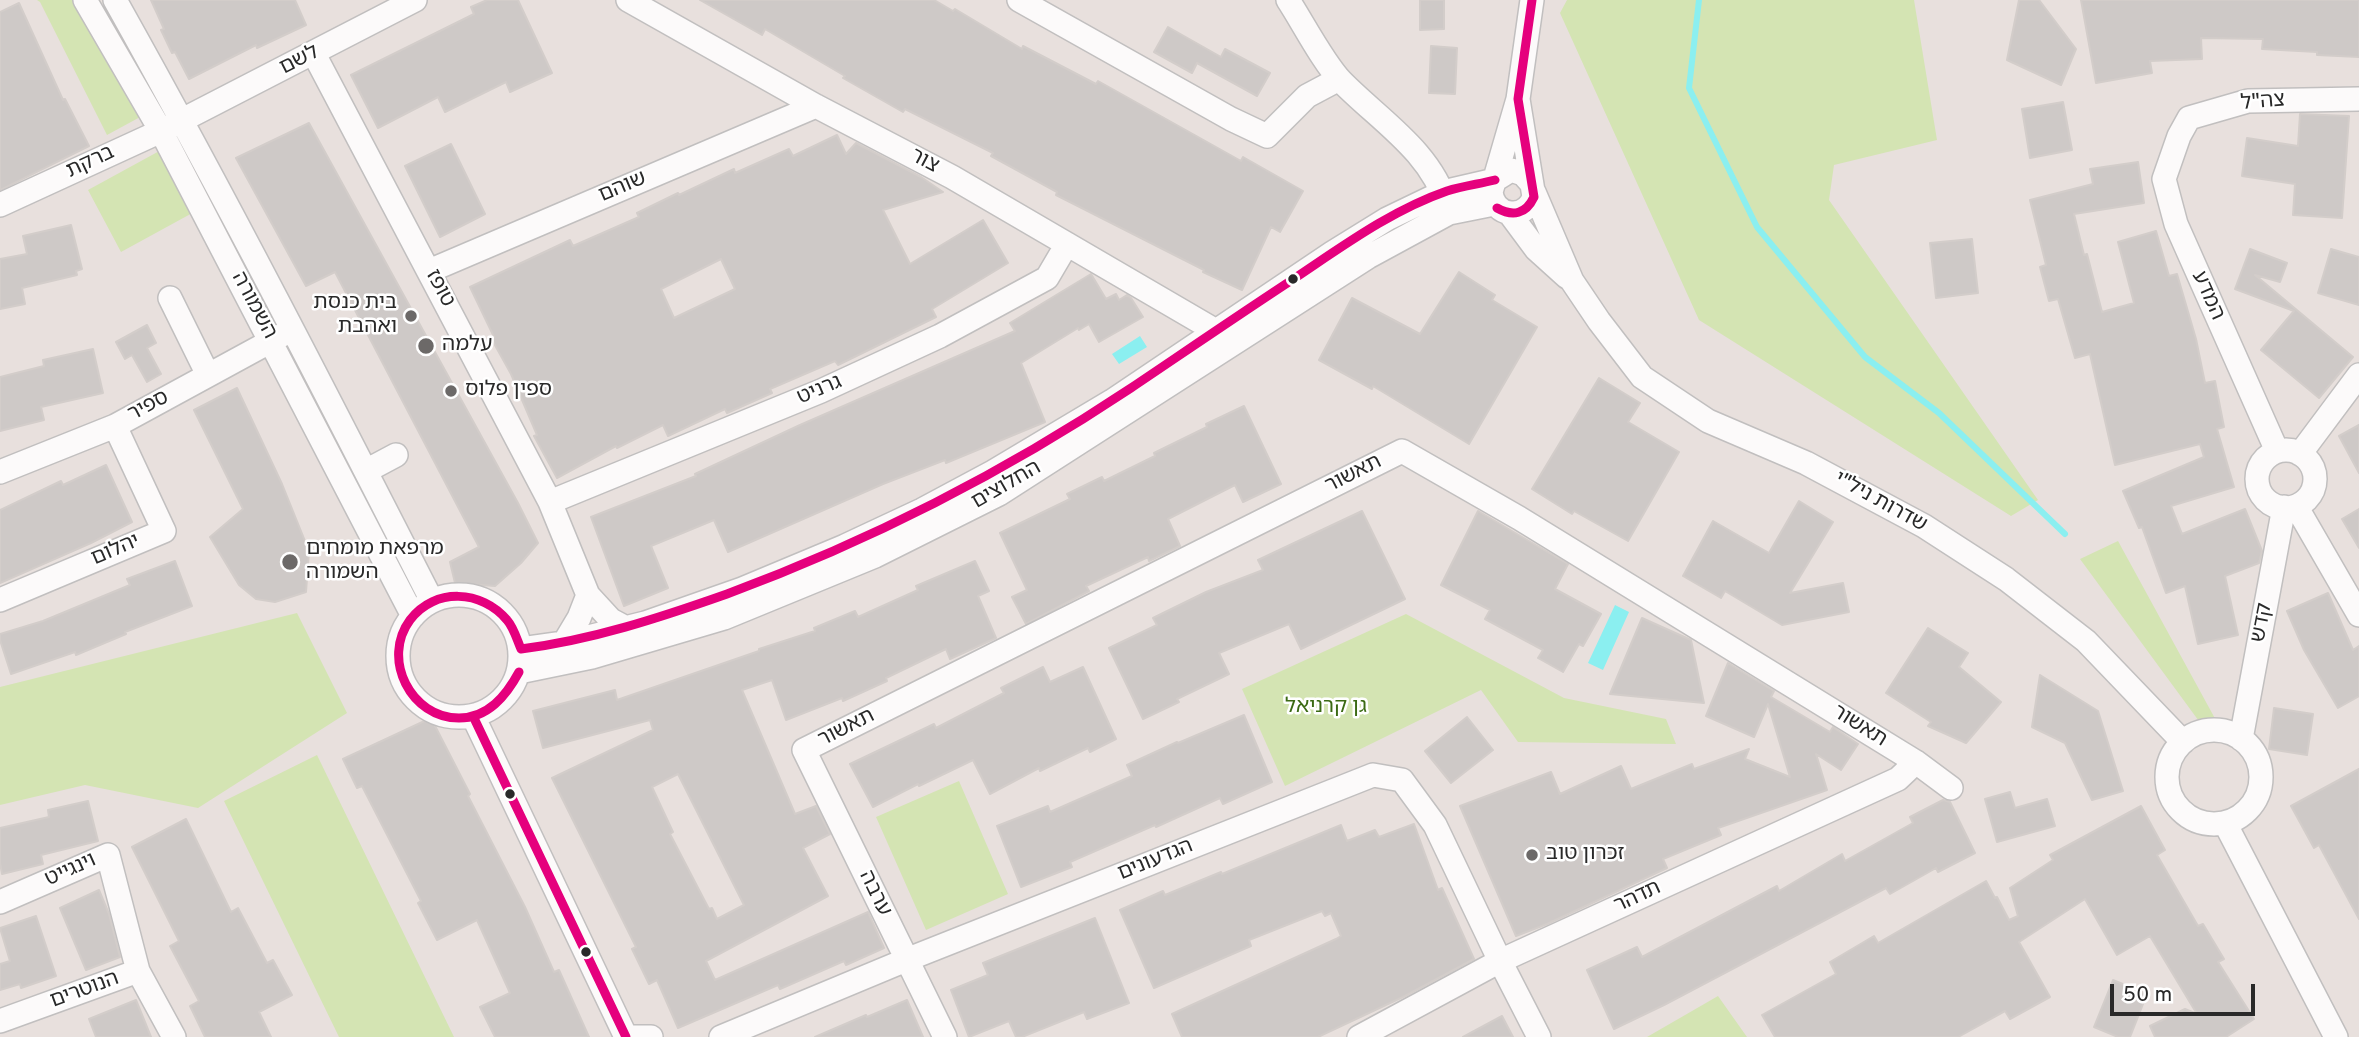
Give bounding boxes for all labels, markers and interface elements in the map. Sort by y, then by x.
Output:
street label: לשם [276,40,324,82]
street label: צה"ל [2240,89,2286,117]
street label: ברקת [63,141,119,185]
street label: צור [905,144,943,180]
street label: שוהם [595,167,651,209]
street label: טופז [419,266,459,312]
street label: השמורה [225,268,281,344]
street label: המדע [2185,268,2229,324]
unlabelled marker [1286,272,1300,286]
place label: בית כנסת ואהבת [313,291,397,341]
marker: בית כנסת ואהבת [403,308,419,324]
place label: עלמה [442,333,492,359]
marker: עלמה [416,336,436,356]
street label: גרניט [794,370,846,412]
place label: ספין פלוס [465,378,552,404]
marker: ספין פלוס [443,383,459,399]
street label: ספיר [124,386,174,428]
street label: תאשור [1322,450,1386,500]
street label: החלוצים [968,456,1046,516]
street label: שדרות ניל"י [1829,467,1931,539]
street label: יהלום [88,530,144,572]
place label: מרפאת מומחים השמורה [306,537,444,587]
marker: מרפאת מומחים השמורה [280,552,300,572]
street label: קדש [2247,601,2279,645]
park label: גן קרניאל [1285,695,1367,721]
street label: תאשור [1827,701,1891,753]
street label: תאשור [815,704,879,754]
unlabelled marker [503,787,517,801]
street label: הגדעונים [1115,835,1197,887]
place label: זכרון טוב [1546,842,1624,868]
marker: זכרון טוב [1524,847,1540,863]
street label: וינגייט [42,849,100,893]
street label: ערבה [852,867,896,921]
street label: תדהר [1611,876,1665,920]
unlabelled marker [579,945,593,959]
street label: הנוטרים [47,967,123,1015]
scale bar [2114,970,2259,1014]
text: 50 m [2123,982,2172,1009]

